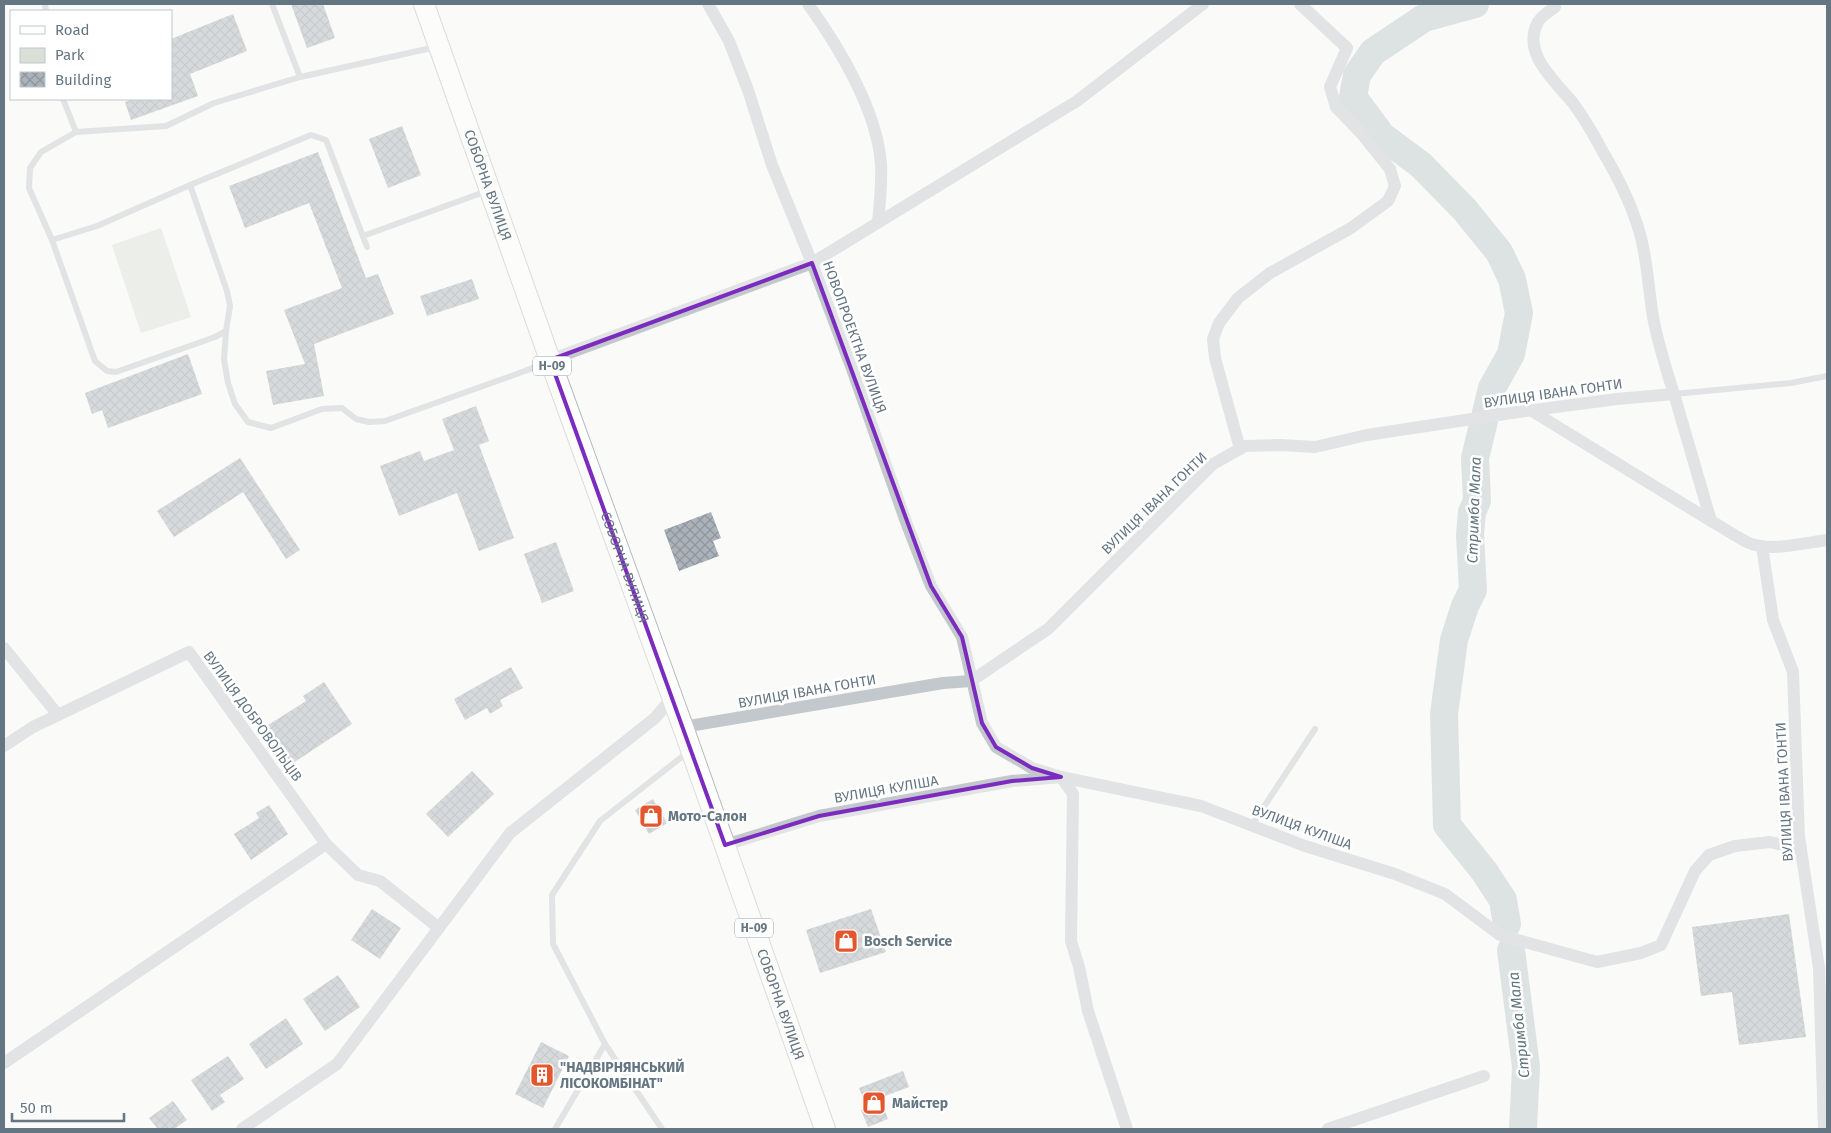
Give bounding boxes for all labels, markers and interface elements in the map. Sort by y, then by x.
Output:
legend [10,10,172,100]
text: Road [55,21,90,39]
text: Park [55,46,85,64]
text: Building [55,71,111,89]
street label: СОБОРНА ВУЛИЦЯ [460,127,515,243]
street label: НОВОПРОЕКТНА ВУЛИЦЯ [819,259,890,416]
road number: Н-09 [533,356,571,376]
street label: ВУЛИЦЯ ІВАНА ГОНТИ [1483,375,1623,412]
street label: ВУЛИЦЯ ІВАНА ГОНТИ [1098,449,1211,558]
water label: Стримба Мала [1463,456,1485,564]
street label: СОБОРНА ВУЛИЦЯ [597,510,652,625]
street label: ВУЛИЦЯ ДОБРОВОЛЬЦІВ [200,648,306,785]
street label: ВУЛИЦЯ ІВАНА ГОНТИ [737,671,877,712]
street label: ВУЛИЦЯ ІВАНА ГОНТИ [1772,722,1797,862]
street label: ВУЛИЦЯ КУЛІША [833,772,940,807]
street label: ВУЛИЦЯ КУЛІША [1249,801,1354,854]
shop icon: Мото-Салон [638,803,664,829]
place label: Мото-Салон [668,808,747,825]
road number: Н-09 [735,918,773,938]
shop icon: Bosch Service [833,928,859,954]
place label: Bosch Service [864,933,953,950]
street label: СОБОРНА ВУЛИЦЯ [753,947,808,1062]
water label: Стримба Мала [1504,971,1534,1079]
place label: "НАДВІРНЯНСЬКИЙ ЛІСОКОМБІНАТ" [560,1058,685,1092]
building icon: "НАДВІРНЯНСЬКИЙ ЛІСОКОМБІНАТ" [529,1062,555,1088]
scale bar [12,1090,125,1122]
shop icon: Майстер [861,1090,887,1116]
place label: Майстер [892,1095,948,1112]
text: 50 m [20,1099,53,1117]

